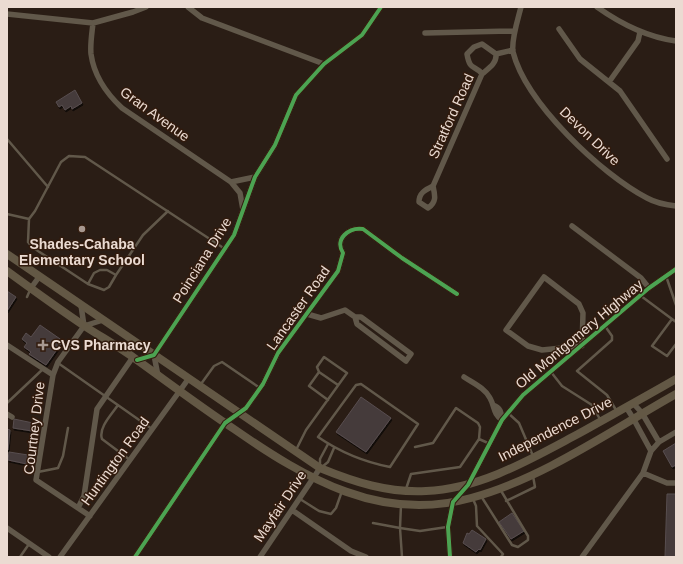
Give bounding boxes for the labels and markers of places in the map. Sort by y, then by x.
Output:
marker: Shades-Cahaba Elementary School [77,224,87,234]
place label: Shades-Cahaba Elementary School [19,236,145,268]
place label: CVS Pharmacy [51,337,151,353]
marker: CVS Pharmacy [38,340,48,350]

